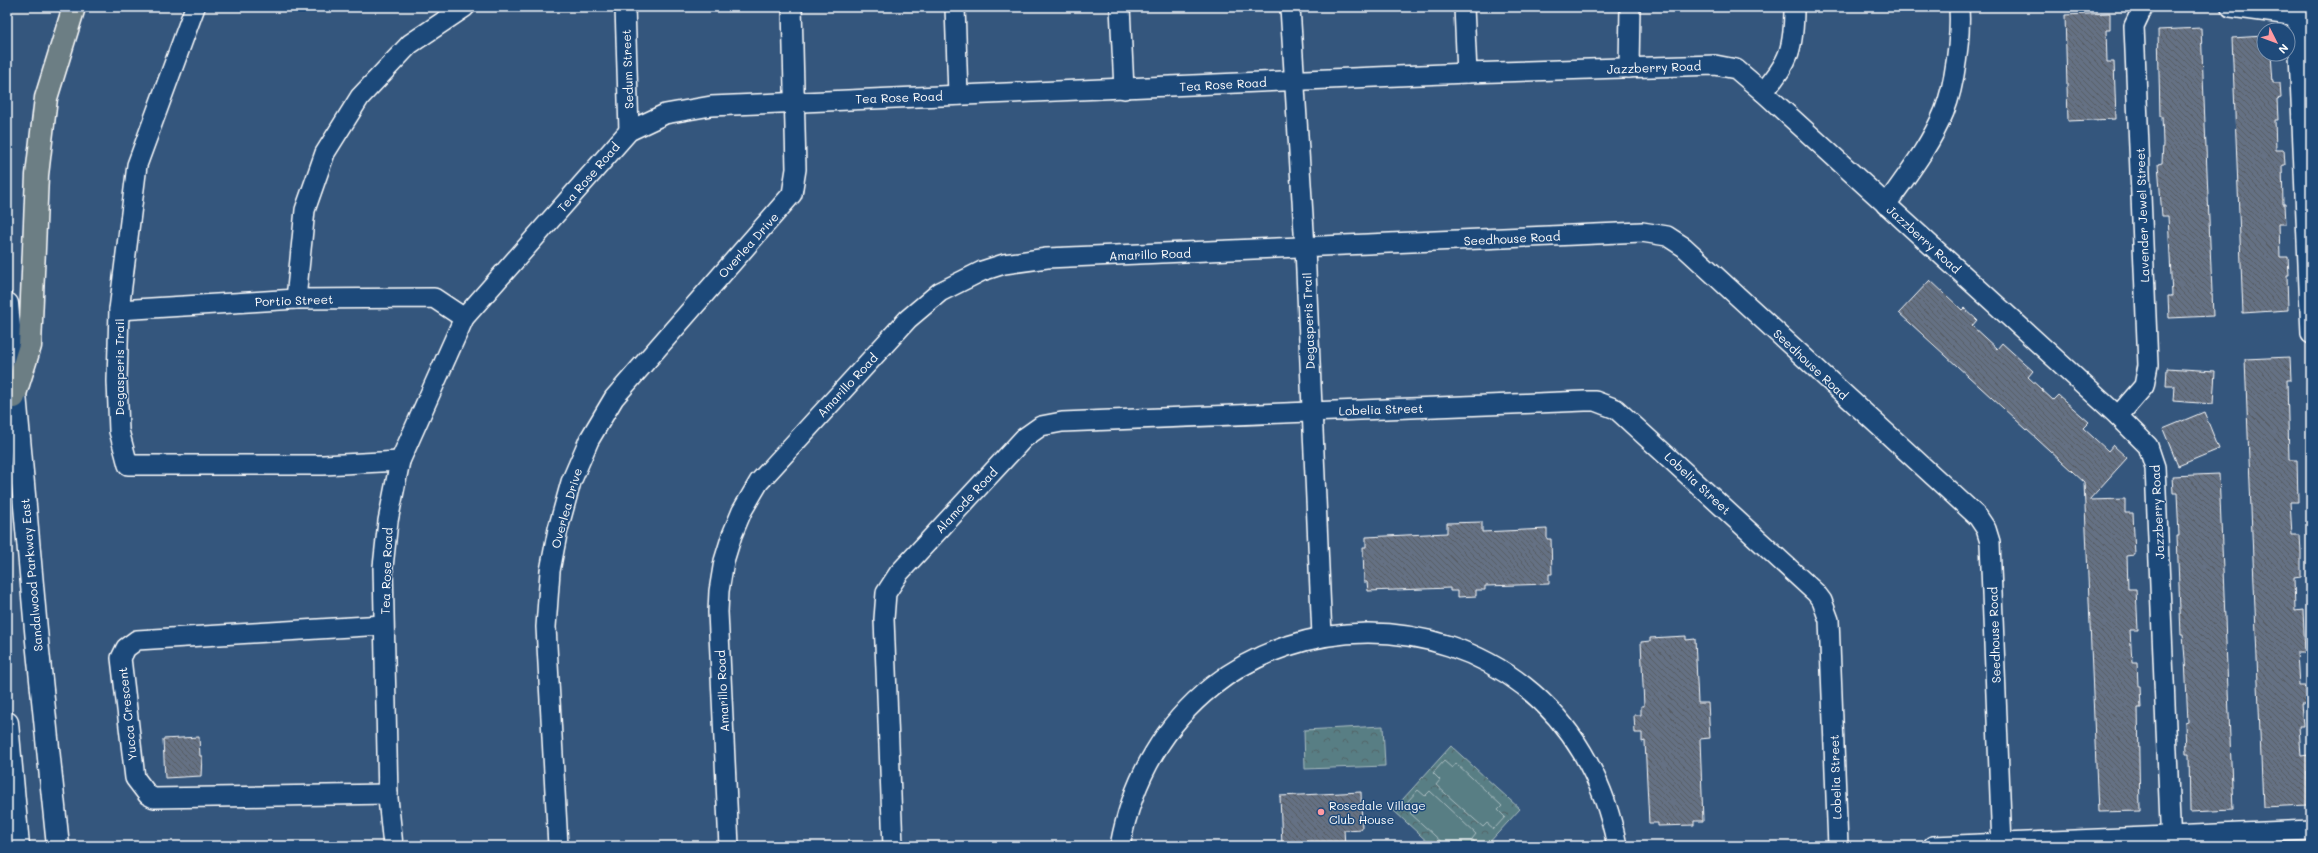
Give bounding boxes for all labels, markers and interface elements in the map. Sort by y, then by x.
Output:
north arrow [2256,22,2296,62]
street label: Sedum Street [618,29,636,109]
text: N [2275,41,2292,57]
street label: Jazzberry Road [1606,57,1702,77]
street label: Tea Rose Road [1179,74,1267,94]
street label: Tea Rose Road [855,87,943,107]
street label: Tea Rose Road [553,139,623,215]
street label: Lavender Jewel Street [2132,147,2152,283]
street label: Jazzberry Road [1884,201,1965,277]
street label: Overlea Drive [714,209,782,281]
street label: Seedhouse Road [1463,227,1561,249]
street label: Amarillo Road [1109,245,1192,263]
street label: Degasperis Trail [1298,272,1318,370]
street label: Portio Street [254,291,334,309]
street label: Degasperis Trail [111,318,127,416]
street label: Seedhouse Road [1770,325,1852,403]
street label: Amarillo Road [813,349,881,420]
street label: Lobelia Street [1338,400,1424,418]
street label: Lobelia Street [1662,448,1734,518]
street label: Alamode Road [931,463,1001,536]
street label: Jazzberry Road [2147,464,2167,560]
street label: Overlea Drive [547,466,585,550]
street label: Sandalwood Parkway East [16,498,46,652]
street label: Tea Rose Road [376,527,396,615]
street label: Seedhouse Road [1984,586,2004,684]
street label: Amarillo Road [712,649,732,732]
street label: Yucca Crescent [114,666,140,762]
street label: Lobelia Street [1826,734,1844,820]
place label: Rosedale Village Club House [1329,797,1426,827]
marker: Rosedale Village Club House [1316,807,1326,817]

